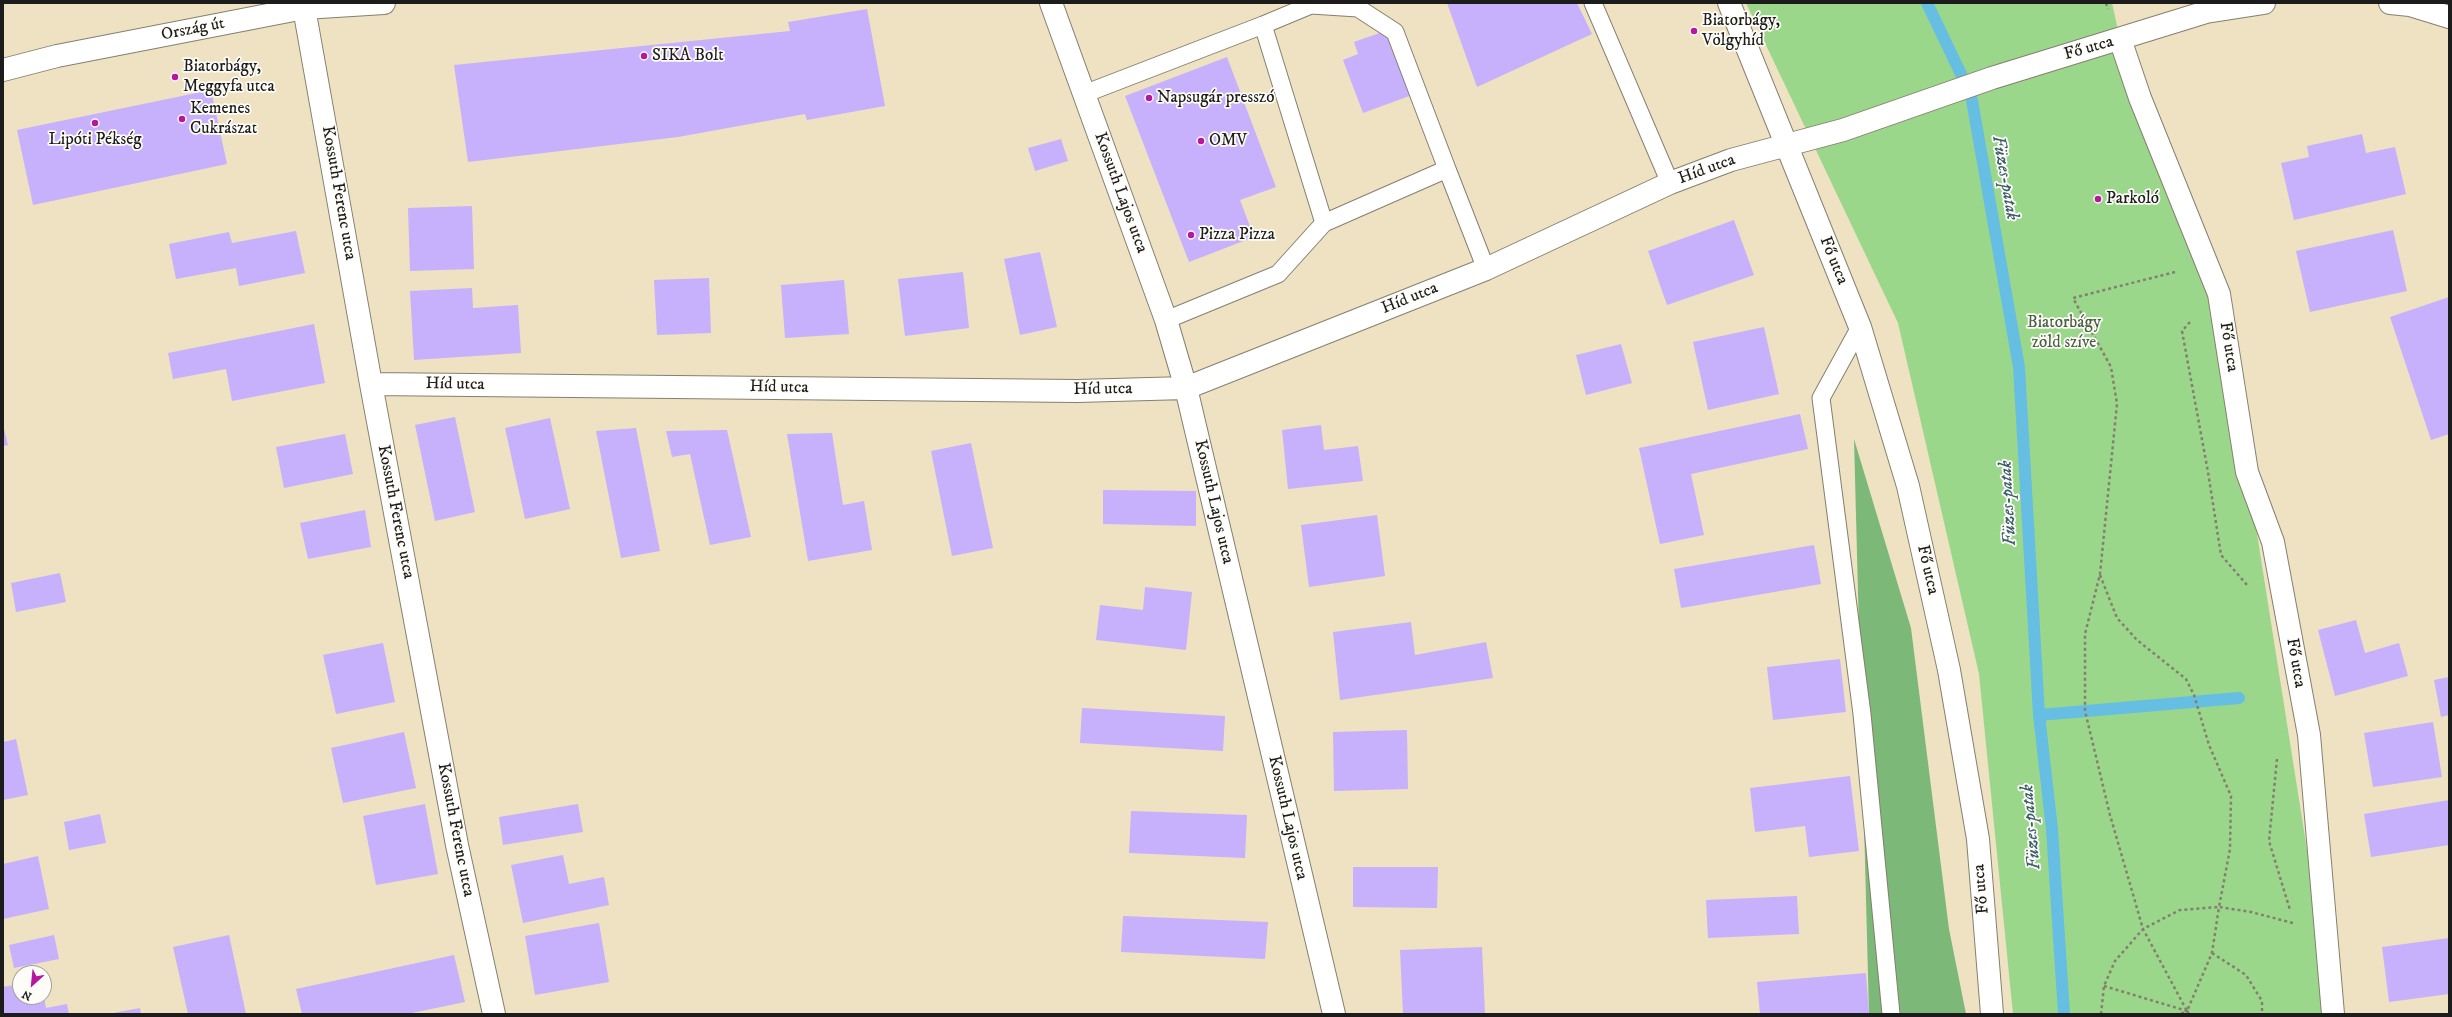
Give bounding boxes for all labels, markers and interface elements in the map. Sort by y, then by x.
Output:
place label: Biatorbágy, Völgyhíd [1702,11,1780,51]
street label: Ország út [160,14,226,46]
marker: Biatorbágy, Völgyhíd [1689,26,1699,36]
street label: Fő utca [2062,32,2116,66]
place label: SIKA Bolt [652,46,724,66]
marker: SIKA Bolt [639,51,649,61]
place label: Biatorbágy, Meggyfa utca [183,57,275,97]
marker: Biatorbágy, Meggyfa utca [170,72,180,82]
place label: Napsugár presszó [1157,88,1274,108]
marker: Napsugár presszó [1144,93,1154,103]
place label: Kemenes Cukrászat [190,99,257,139]
marker: Kemenes Cukrászat [177,114,187,124]
marker: Lipóti Pékség [90,118,100,128]
street label: Kossuth Ferenc utca [316,124,360,262]
place label: Lipóti Pékség [48,130,142,150]
street label: Kossuth Lajos utca [1089,130,1151,256]
place label: OMV [1209,131,1247,151]
water label: Füzes-patak [1986,134,2022,222]
marker: OMV [1196,136,1206,146]
street label: Híd utca [1676,150,1738,190]
place label: Parkoló [2106,189,2159,209]
marker: Parkoló [2093,194,2103,204]
place label: Pizza Pizza [1199,225,1275,245]
marker: Pizza Pizza [1186,230,1196,240]
street label: Fő utca [1814,234,1852,288]
street label: Híd utca [1379,278,1441,320]
park label: Biatorbágy zöld szíve [2027,313,2101,353]
street label: Fő utca [2214,321,2242,373]
street label: Híd utca [425,374,485,396]
street label: Híd utca [749,377,809,399]
street label: Híd utca [1073,379,1133,401]
street label: Kossuth Lajos utca [1189,438,1237,566]
street label: Kossuth Ferenc utca [372,443,418,581]
water label: Füzes-patak [1996,460,2022,546]
street label: Fő utca [1911,543,1943,597]
street label: Fő utca [2281,637,2309,689]
street label: Kossuth Lajos utca [1263,754,1311,882]
street label: Kossuth Ferenc utca [432,761,478,899]
water label: Füzes-patak [2018,784,2046,870]
street label: Fő utca [1970,863,1994,915]
north arrow [12,965,52,1005]
text: N [20,987,34,1003]

